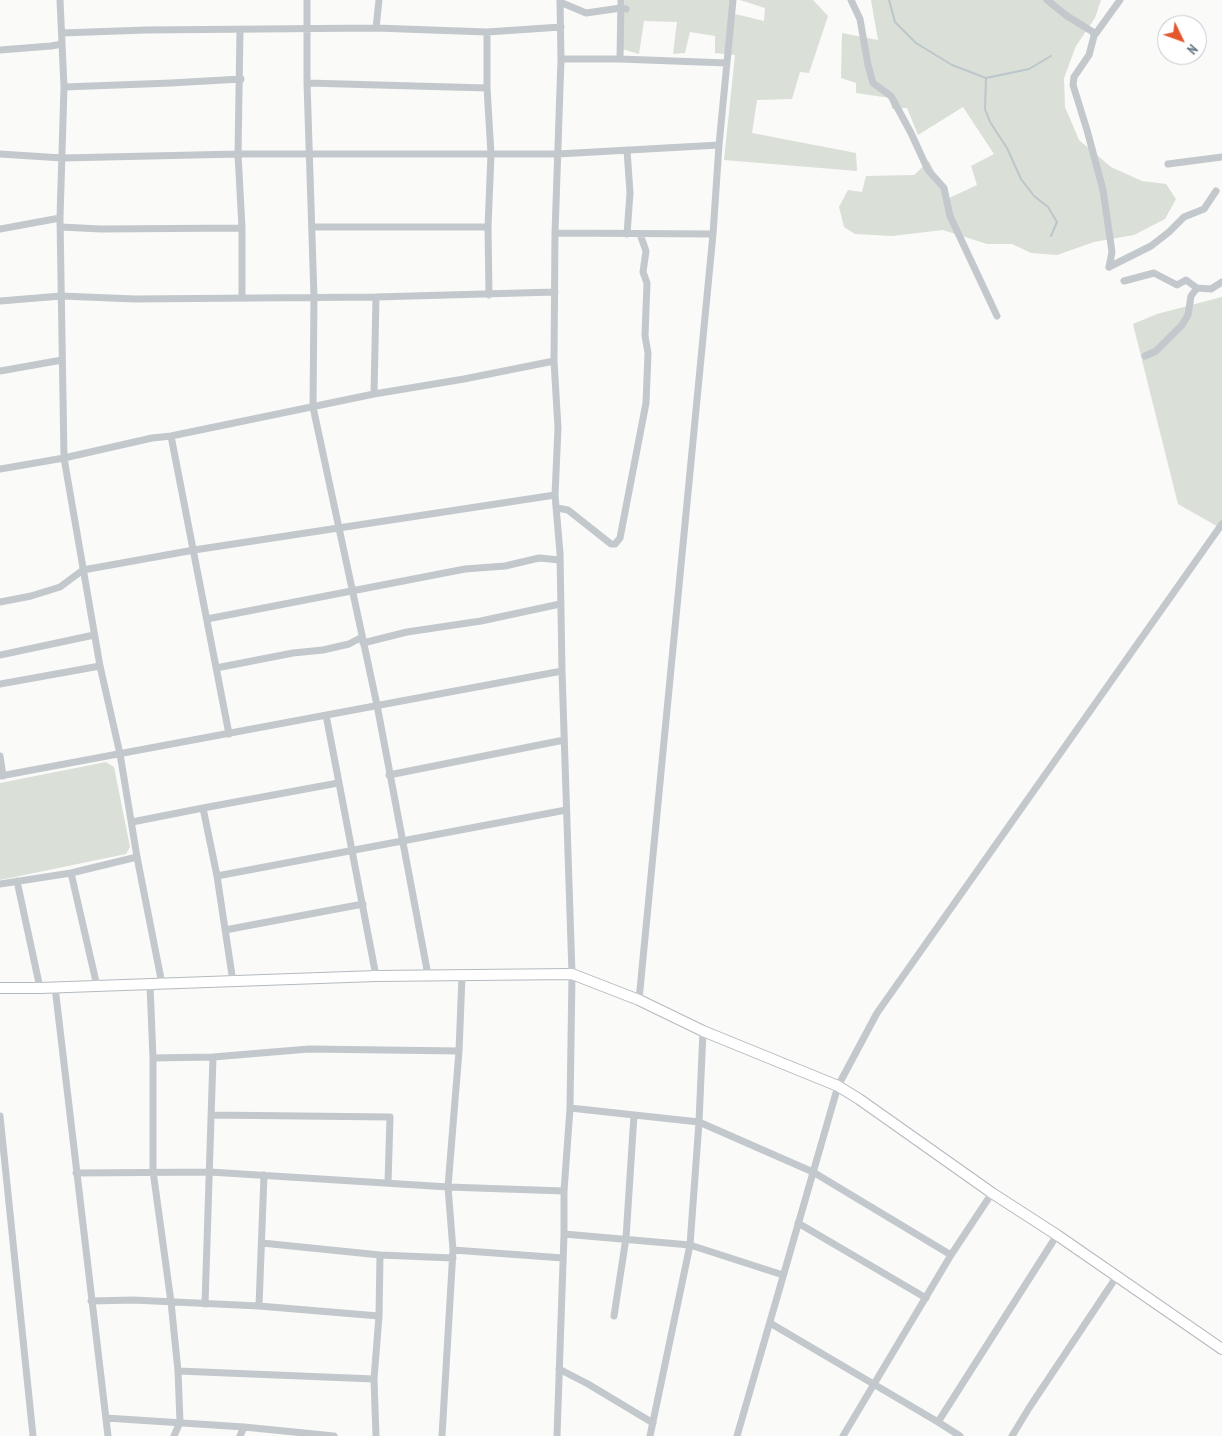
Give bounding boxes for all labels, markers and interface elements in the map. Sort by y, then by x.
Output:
north arrow [1157,15,1207,65]
text: N [1183,41,1202,58]

